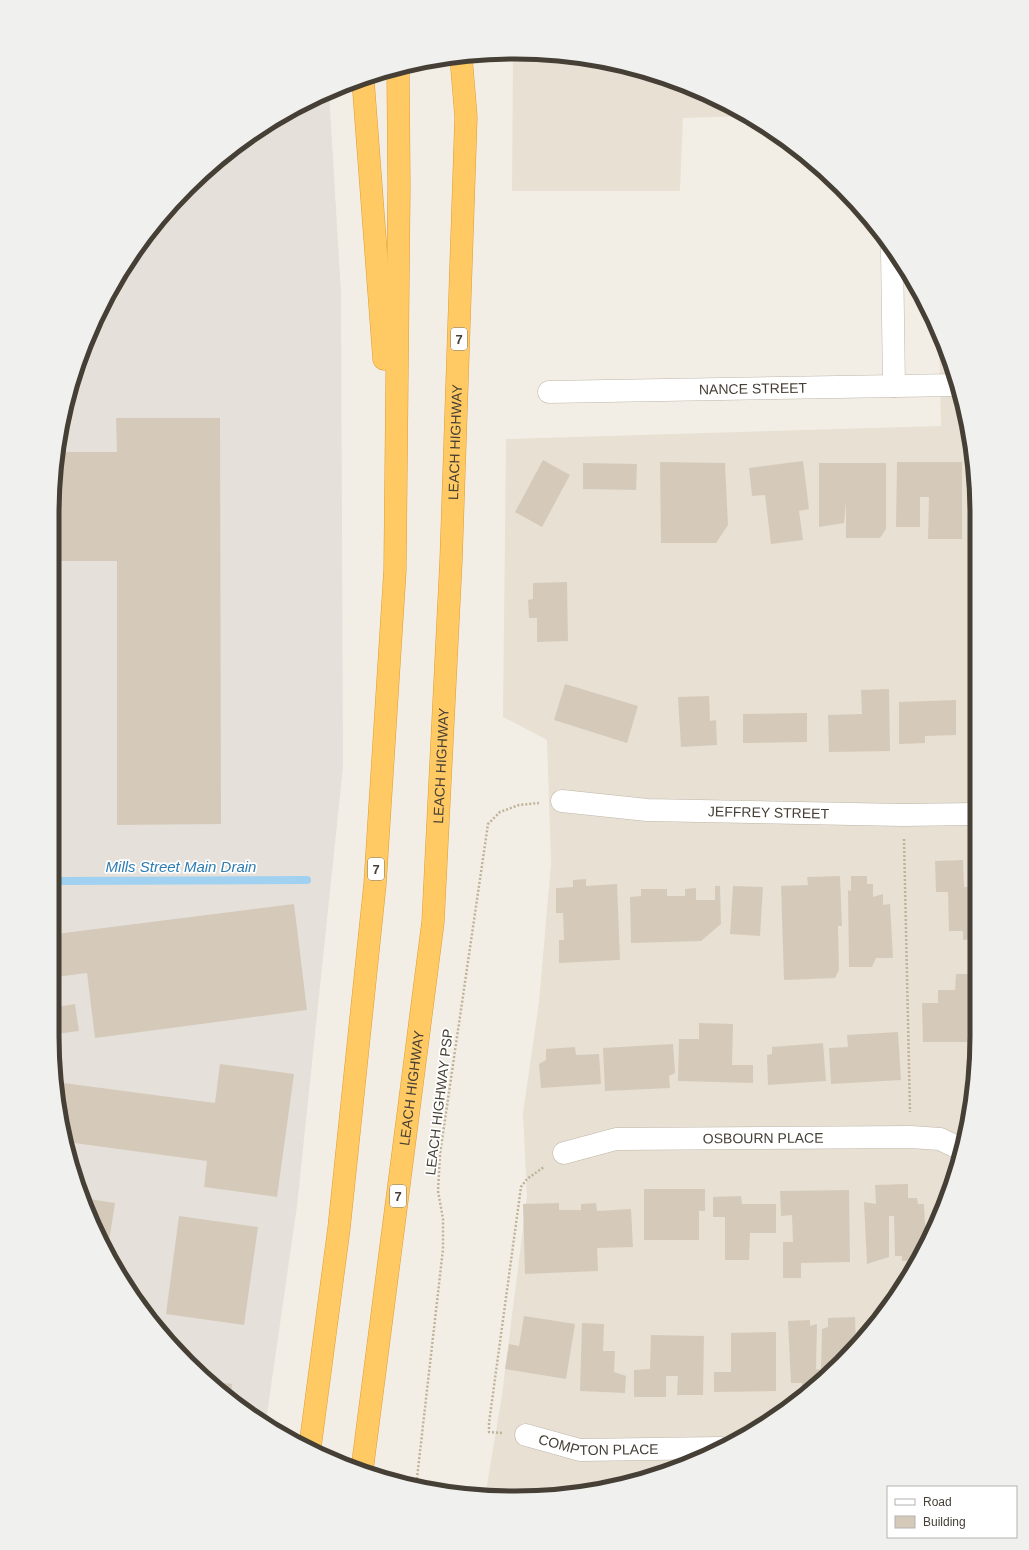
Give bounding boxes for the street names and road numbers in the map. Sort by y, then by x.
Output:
road number: 7 [451,328,467,350]
street label: NANCE STREET [699,380,808,397]
street label: LEACH HIGHWAY [445,383,465,500]
street label: LEACH HIGHWAY [430,707,452,824]
street label: JEFFREY STREET [708,803,830,822]
road number: 7 [368,858,384,880]
street label: LEACH HIGHWAY PSP [422,1028,456,1176]
street label: LEACH HIGHWAY [396,1029,427,1147]
street label: OSBOURN PLACE [703,1130,824,1146]
road number: 7 [390,1185,406,1207]
street label: COMPTON PLACE [537,1431,659,1458]

